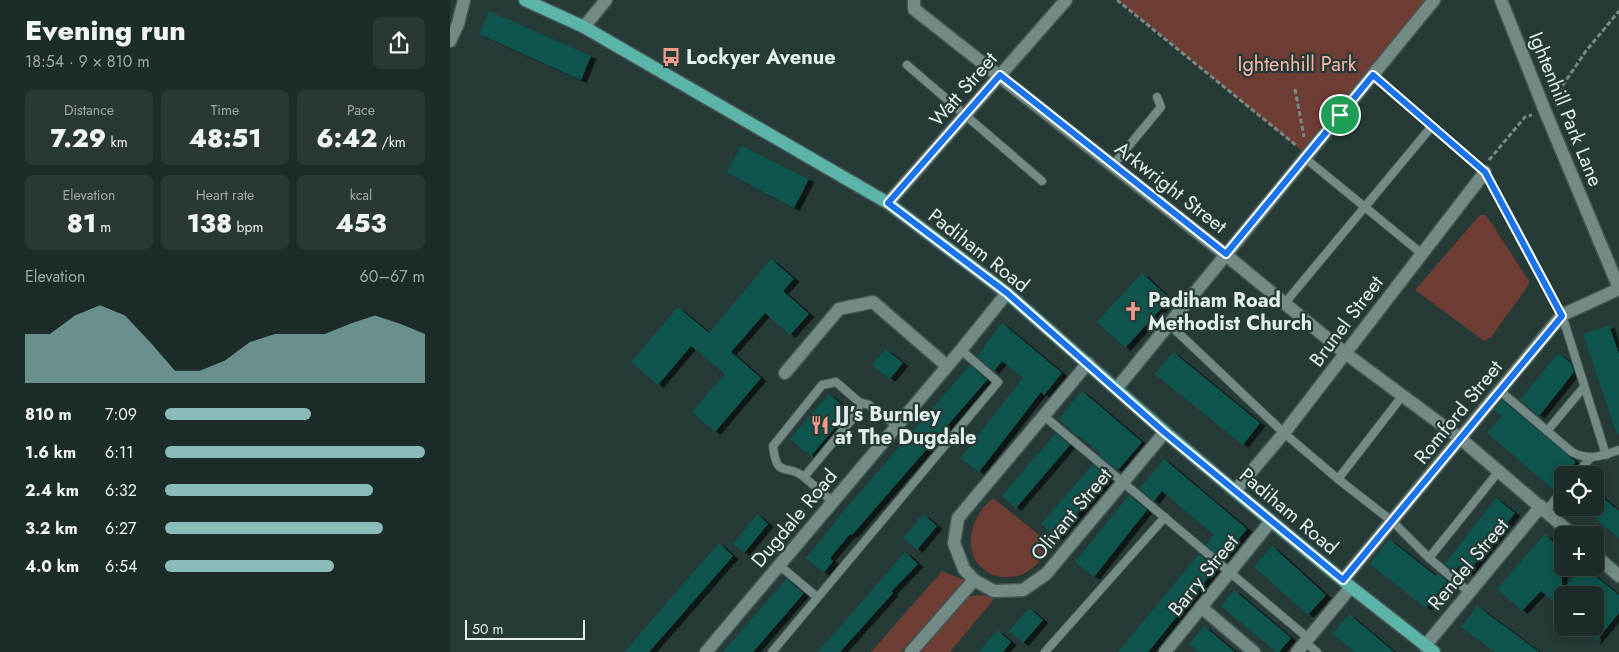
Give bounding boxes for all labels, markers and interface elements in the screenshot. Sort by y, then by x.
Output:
text: Evening run [25,10,186,51]
button: share [373,17,425,69]
street label: Ightenhill Park Lane [1521,28,1610,191]
place label: Lockyer Avenue [686,43,836,72]
street label: Watt Street [923,45,1004,133]
bus stop icon: Lockyer Avenue [660,46,682,68]
text: 18:54 · 9 × 810 m [25,50,150,73]
park label: Ightenhill Park [1238,50,1357,79]
pin [1319,94,1361,136]
text: Distance [64,100,114,120]
text: Time [211,100,239,120]
text: Pace [347,100,375,120]
icon: arrive [1326,101,1354,129]
text: 7.29 [50,120,106,156]
text: 48:51 [189,120,261,156]
text: 6:42 [316,120,377,156]
text: km [106,132,128,152]
text: /km [377,132,406,152]
street label: Arkwright Street [1108,134,1233,241]
text: Elevation [63,185,115,205]
text: Heart rate [196,185,254,205]
text: kcal [350,185,372,205]
street label: Padiham Road [922,202,1035,299]
text: 81 [67,205,96,241]
text: 138 [187,205,232,241]
text: 453 [335,205,387,241]
text: m [96,217,111,237]
text: bpm [232,217,263,237]
text: Elevation [25,265,85,288]
text: 60–67 m [359,265,425,288]
street label: Brunel Street [1302,269,1390,373]
place label: Padiham Road Methodist Church [1148,286,1312,338]
church icon: Padiham Road Methodist Church [1122,300,1144,322]
street label: Romford Street [1407,354,1510,471]
place label: JJ’s Burnley at The Dugdale [831,400,977,452]
text: 810 m [25,403,72,426]
text: 7:09 [105,403,137,426]
restaurant icon: JJ’s Burnley at The Dugdale [809,414,831,436]
text: 1.6 km [25,441,76,464]
text: 6:11 [105,441,133,464]
street label: Padiham Road [1233,461,1345,562]
street label: Olivant Street [1024,462,1119,567]
street label: Dugdale Road [745,463,844,574]
map controls [1554,466,1604,636]
button: locate [1554,466,1604,516]
text: 2.4 km [25,479,79,502]
text: 6:32 [105,479,137,502]
street label: Rendel Street [1421,512,1516,617]
text: 3.2 km [25,517,78,540]
text: 6:27 [105,517,137,540]
button: + [1554,526,1604,576]
street label: Barry Street [1161,528,1245,622]
text: 4.0 km [25,555,79,578]
text: 6:54 [105,555,137,578]
button: − [1554,586,1604,636]
scale bar [465,617,585,640]
text: 50 m [472,619,503,639]

